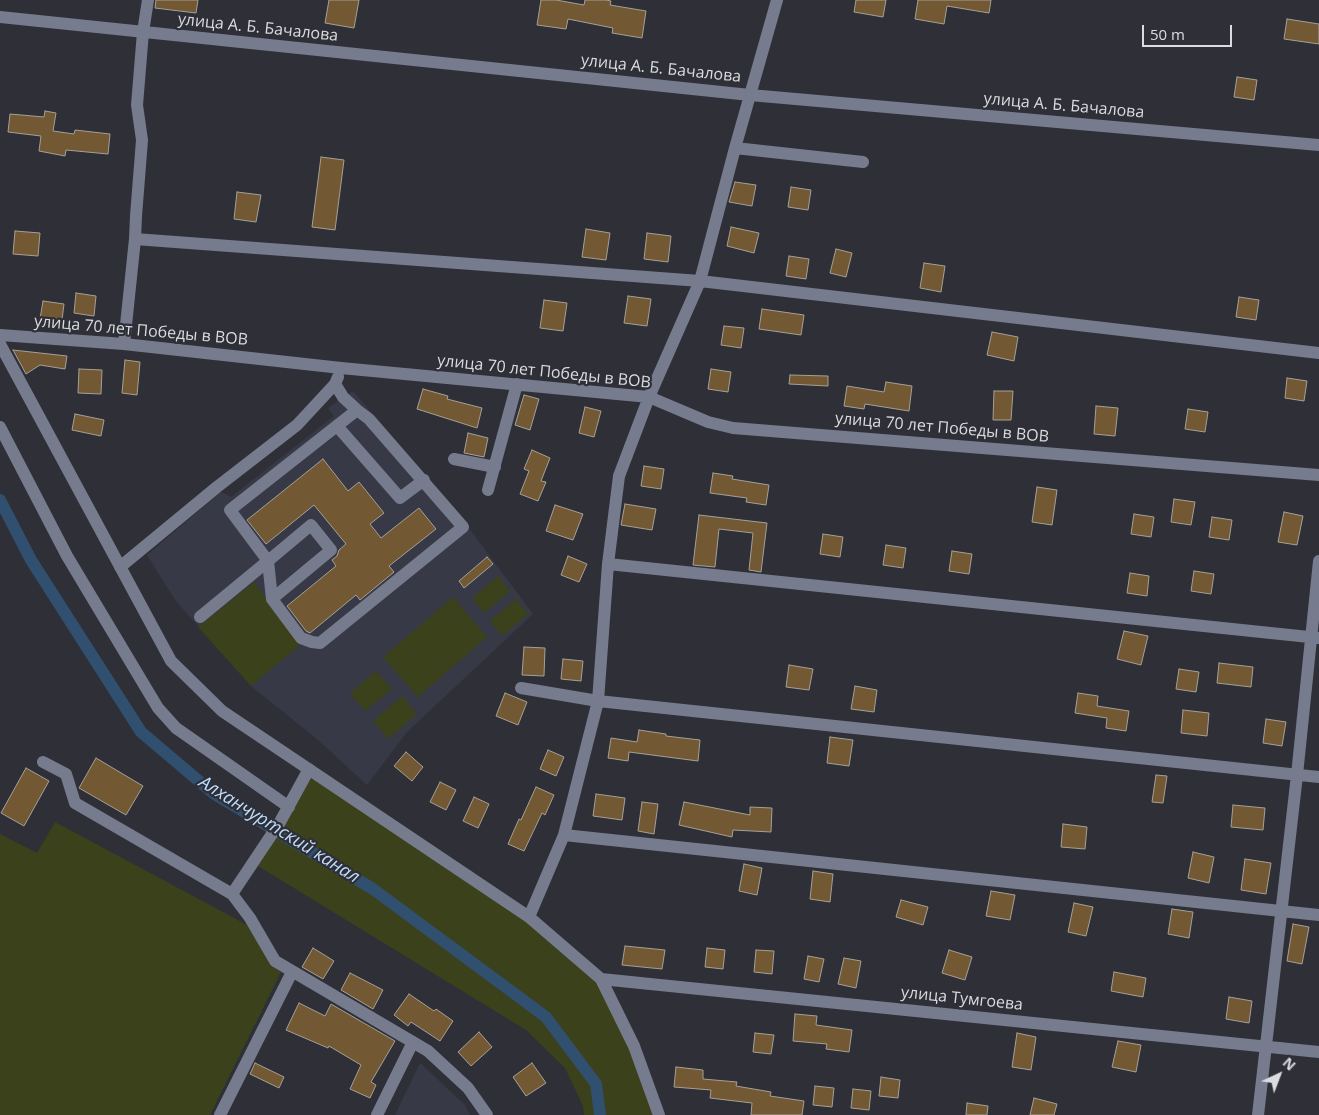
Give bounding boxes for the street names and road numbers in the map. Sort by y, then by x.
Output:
street label: улица А. Б. Бачалова [177,10,339,46]
street label: улица А. Б. Бачалова [580,51,742,87]
street label: улица А. Б. Бачалова [983,89,1145,123]
street label: улица 70 лет Победы в ВОВ [33,312,249,350]
street label: улица 70 лет Победы в ВОВ [436,351,652,393]
street label: улица 70 лет Победы в ВОВ [834,409,1050,447]
street label: улица Тумгоева [900,983,1024,1015]

